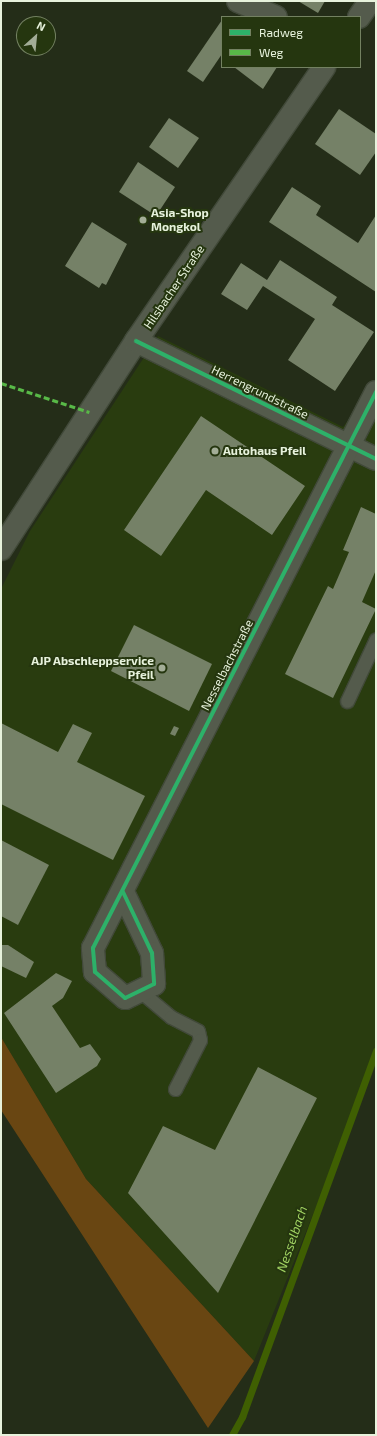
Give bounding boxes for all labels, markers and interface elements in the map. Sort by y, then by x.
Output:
north arrow [16,16,56,56]
legend [221,16,361,68]
text: N [35,18,48,33]
text: Radweg [259,25,303,39]
text: Weg [259,45,283,59]
place label: Asia-Shop Mongkol [151,206,209,234]
marker: Asia-Shop Mongkol [138,215,148,225]
street label: Hilsbacher Straße [141,242,207,332]
street label: Herrengrundstraße [209,362,311,422]
place label: Autohaus Pfeil [223,444,306,458]
marker: Autohaus Pfeil [210,446,220,456]
street label: Nesselbachstraße [198,617,256,713]
place label: AJP Abschleppservice Pfeil [31,654,154,682]
marker: AJP Abschleppservice Pfeil [157,663,167,673]
water label: Nesselbach [273,1204,311,1274]

